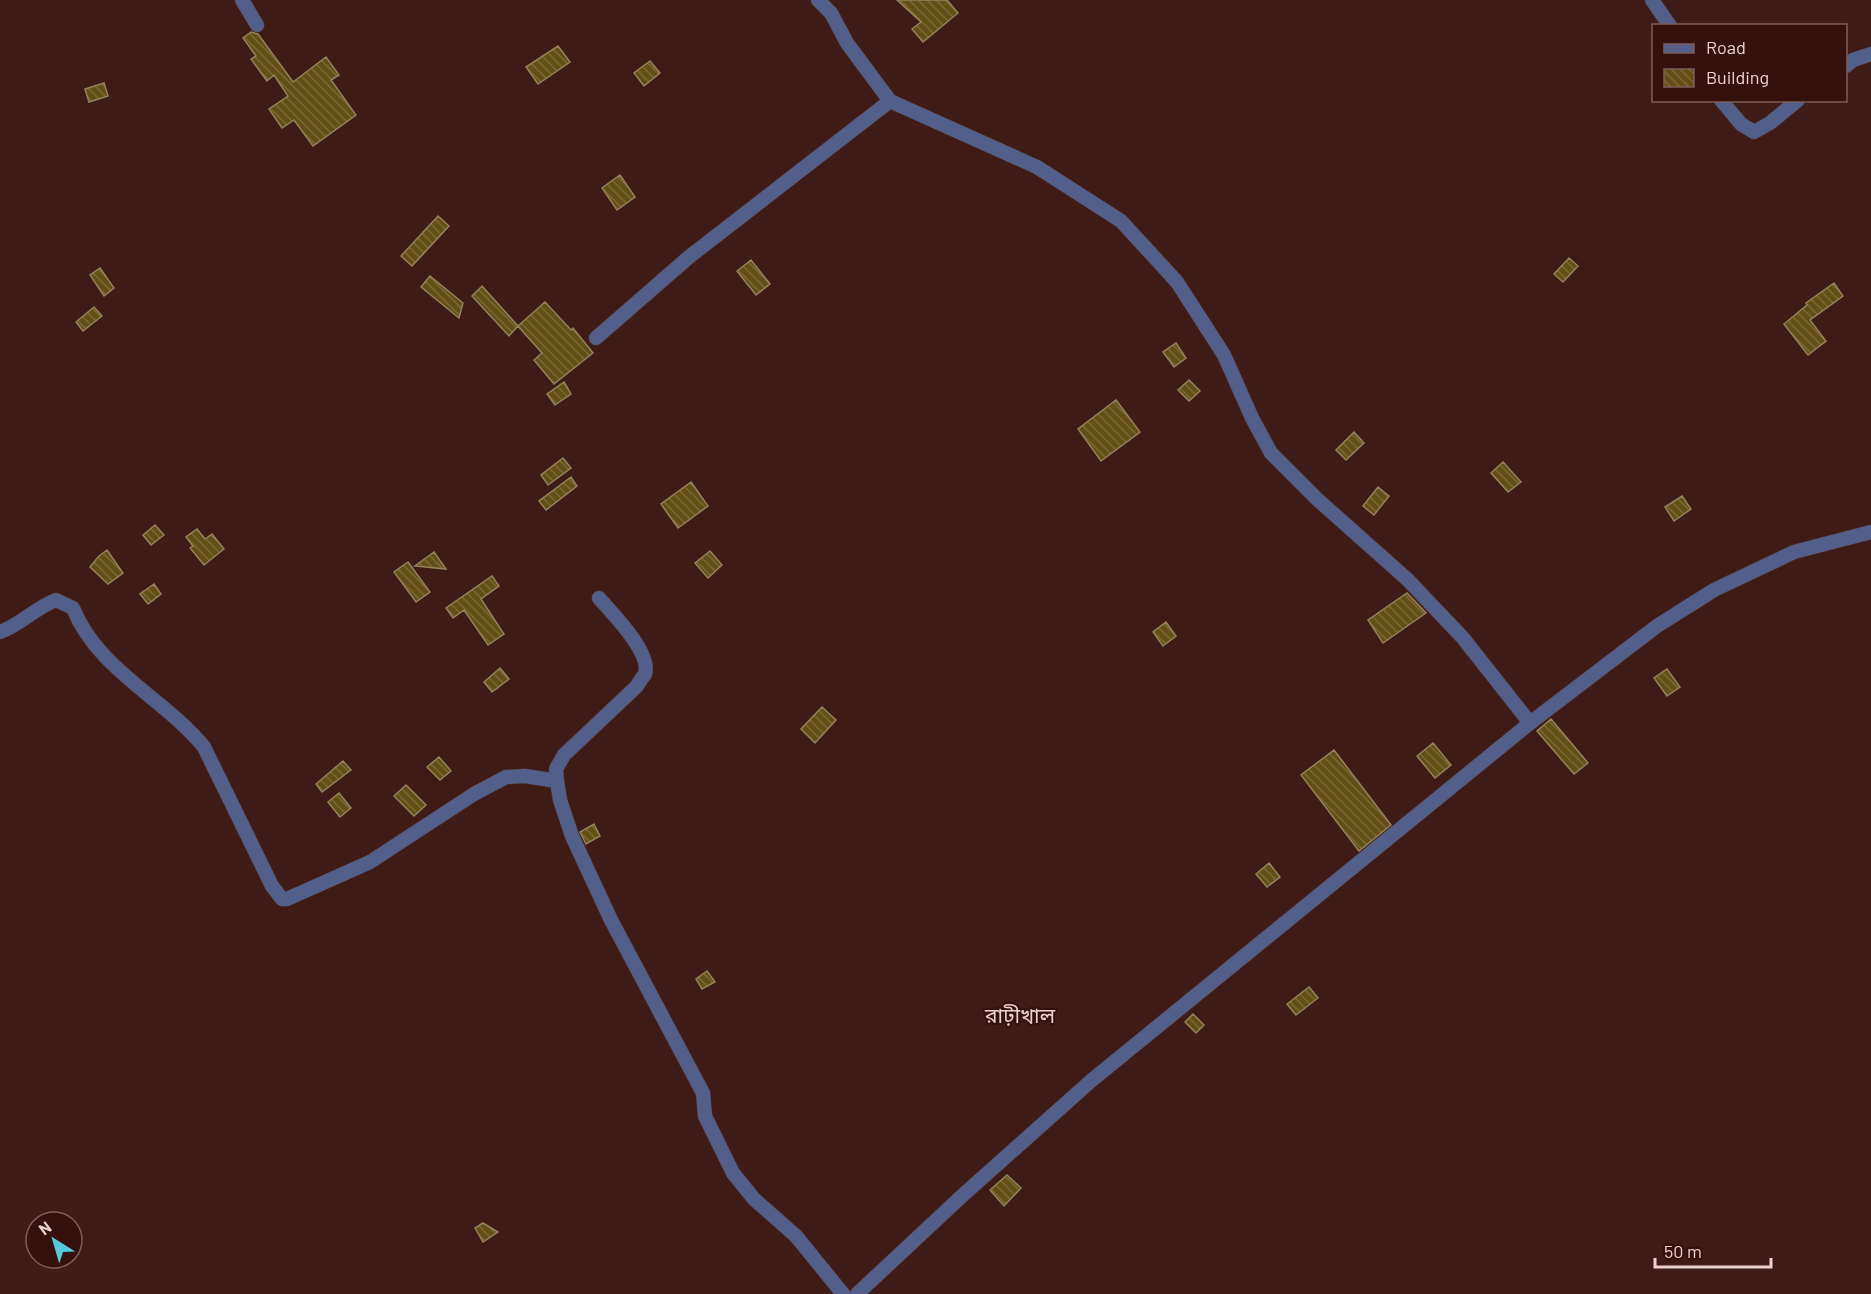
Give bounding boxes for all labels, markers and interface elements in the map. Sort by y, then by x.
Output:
legend [1652,24,1847,102]
text: Road [1706,36,1746,58]
text: Building [1706,66,1769,88]
district label: রাঢ়ীখাল [984,1002,1056,1027]
north arrow [24,1210,84,1270]
text: N [35,1217,55,1238]
scale bar [1655,1231,1770,1269]
text: 50 m [1664,1240,1702,1262]

